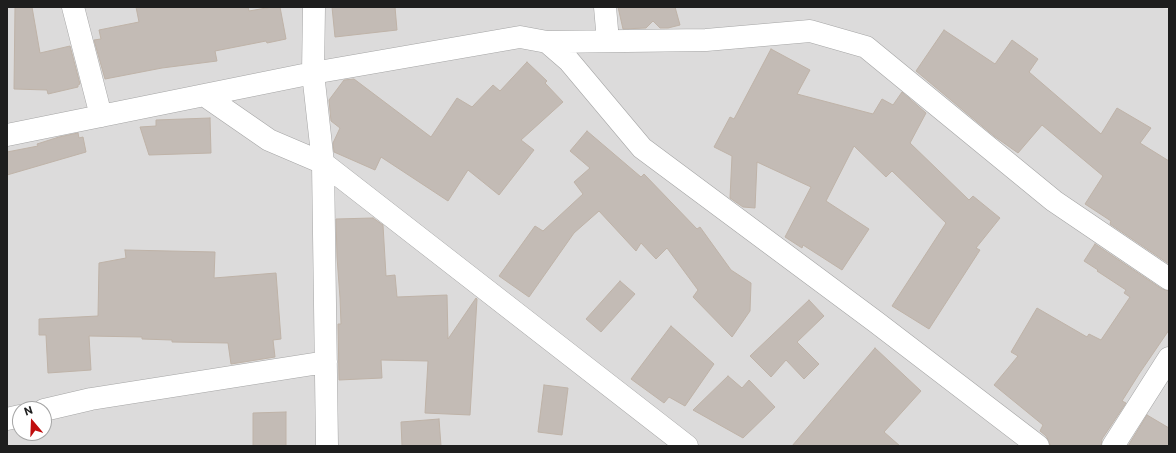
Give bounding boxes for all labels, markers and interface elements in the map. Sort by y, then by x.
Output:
north arrow [12,401,52,441]
text: N [22,403,34,418]

